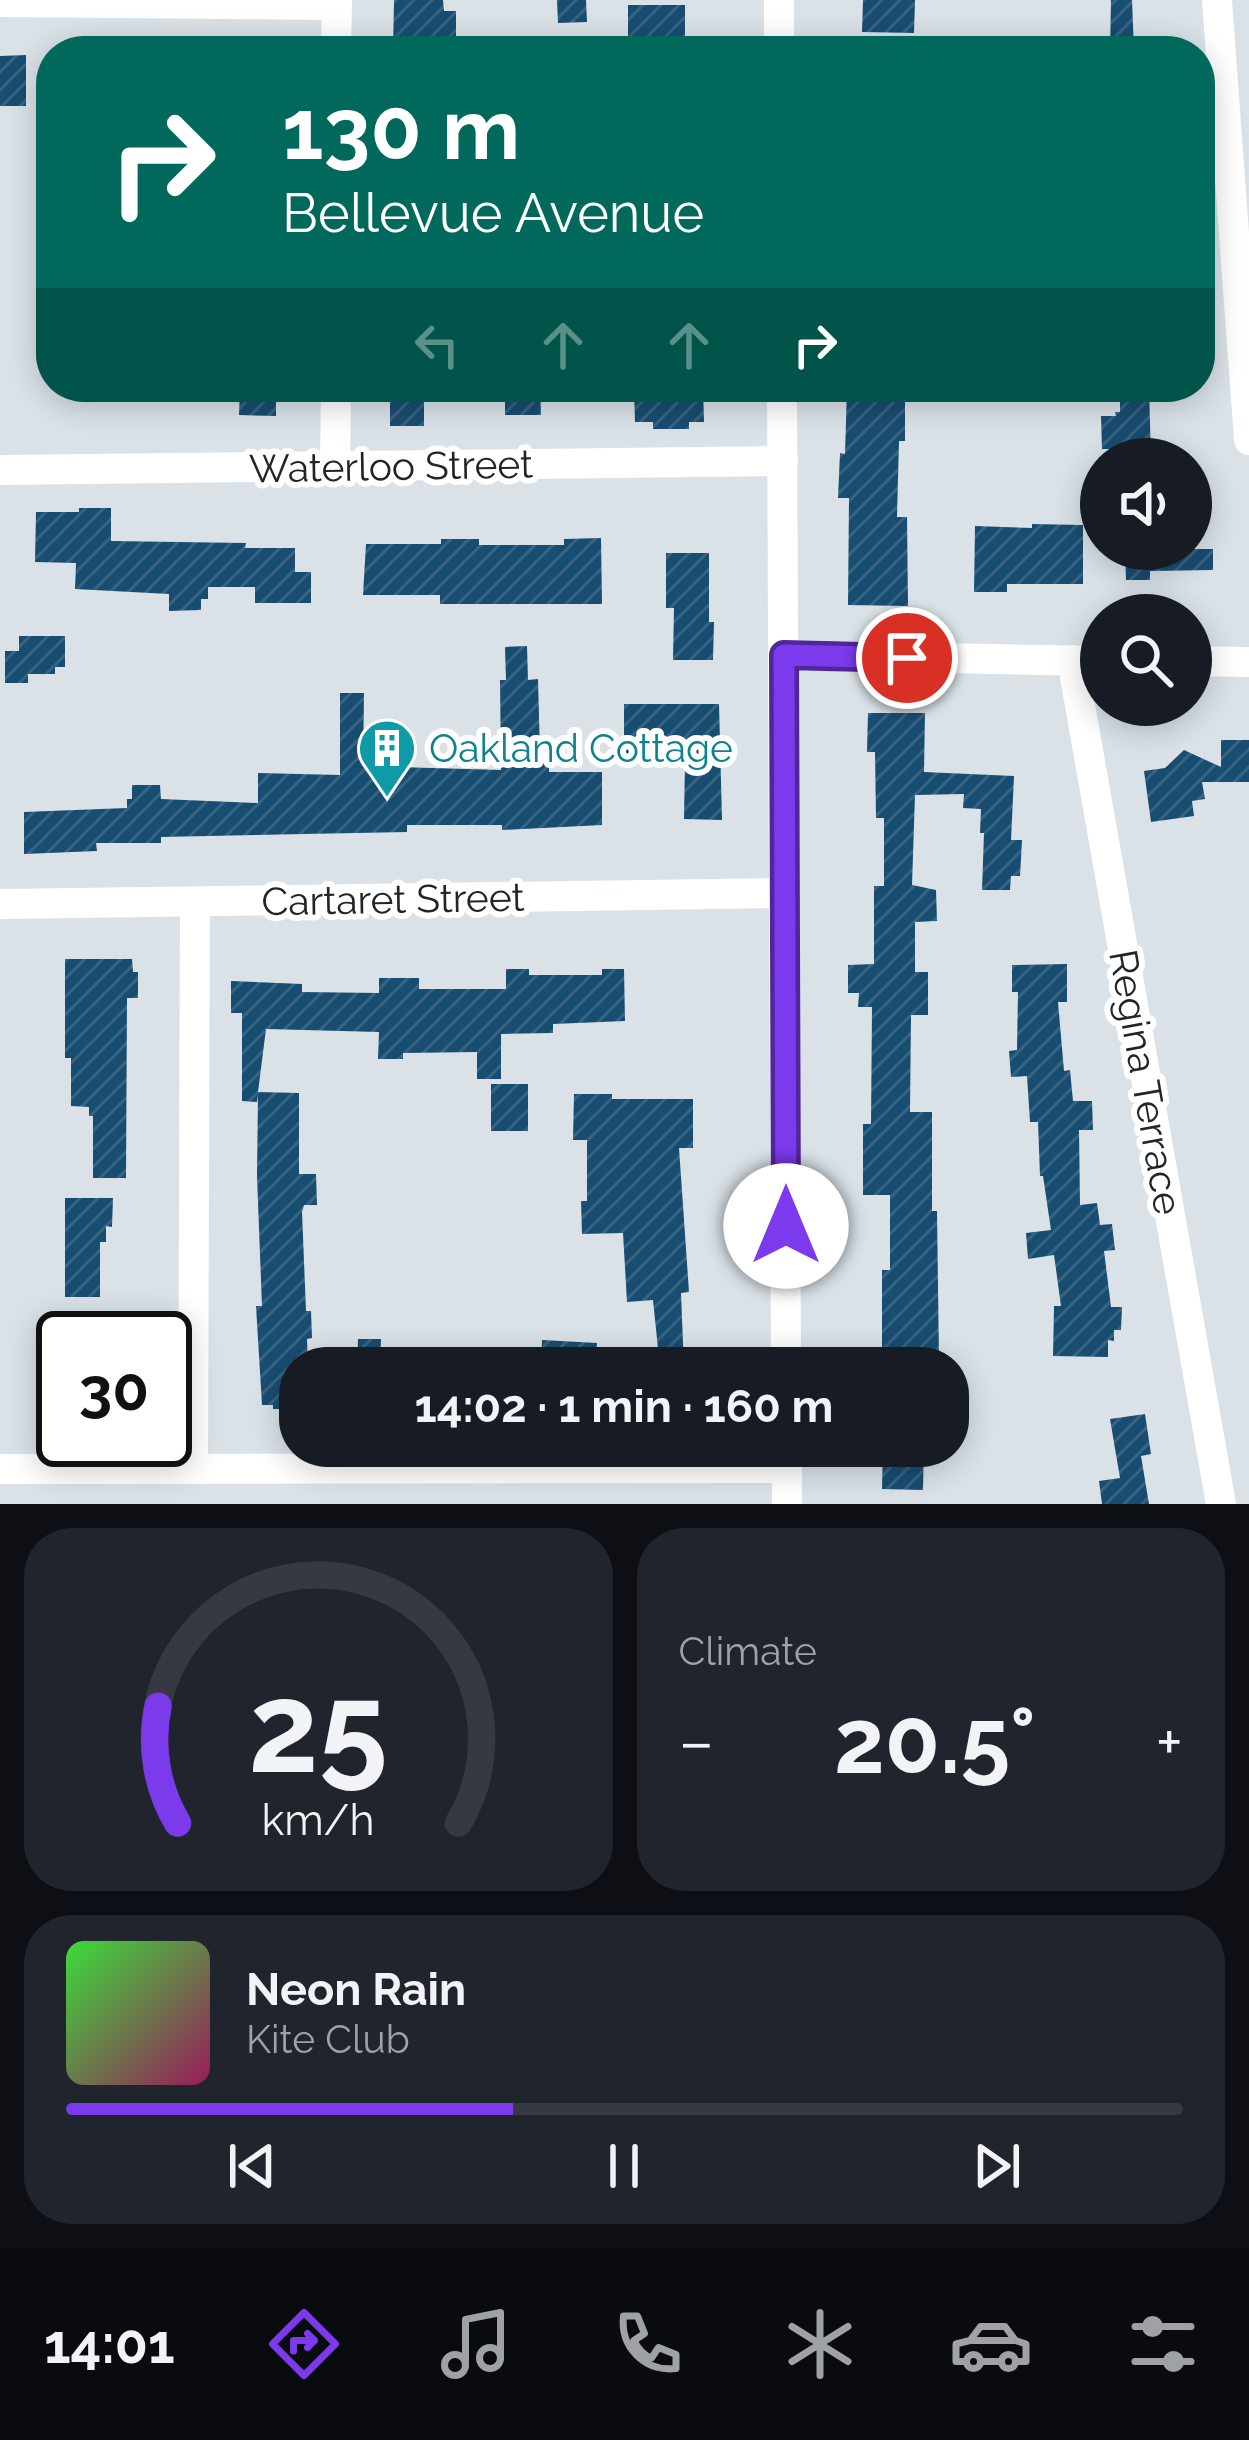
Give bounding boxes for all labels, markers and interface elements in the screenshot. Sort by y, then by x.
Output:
text: 130 m [282,80,520,179]
icon: right [84,84,240,240]
text: Bellevue Avenue [282,181,704,245]
icon: left [404,312,470,378]
icon: ahead [530,312,596,378]
icon: ahead [656,312,722,378]
icon: right [782,312,848,378]
map controls [1080,438,1212,726]
button: sound [1080,438,1212,570]
street label: Waterloo Street [249,441,533,491]
button: search [1080,594,1212,726]
pin [856,607,958,709]
icon: arrive [874,625,940,691]
building icon: Oakland Cottage [356,717,418,799]
place label: Oakland Cottage [429,725,733,771]
street label: Cartaret Street [261,874,525,924]
street label: Regina Terrace [1100,946,1192,1218]
position arrow [723,1163,849,1289]
speed limit sign: 30 [36,1311,192,1467]
text: 14:02 · 1 min · 160 m [415,1380,833,1433]
text: Climate [679,1628,817,1674]
text: 25 [248,1655,388,1801]
text: 20.5° [834,1688,1036,1794]
text: − [679,1703,714,1780]
text: + [1156,1703,1183,1780]
text: km/h [262,1794,375,1844]
text: Neon Rain [246,1963,466,2016]
text: Kite Club [246,2016,410,2062]
icon: previous [219,2133,285,2199]
icon: pause [591,2133,657,2199]
icon: next [964,2133,1030,2199]
icon: directions [262,2302,346,2386]
icon: music [434,2302,518,2386]
icon: phone [606,2302,690,2386]
icon: climate [778,2302,862,2386]
icon: car [949,2302,1033,2386]
icon: filters [1121,2302,1205,2386]
text: 14:01 [44,2312,175,2376]

